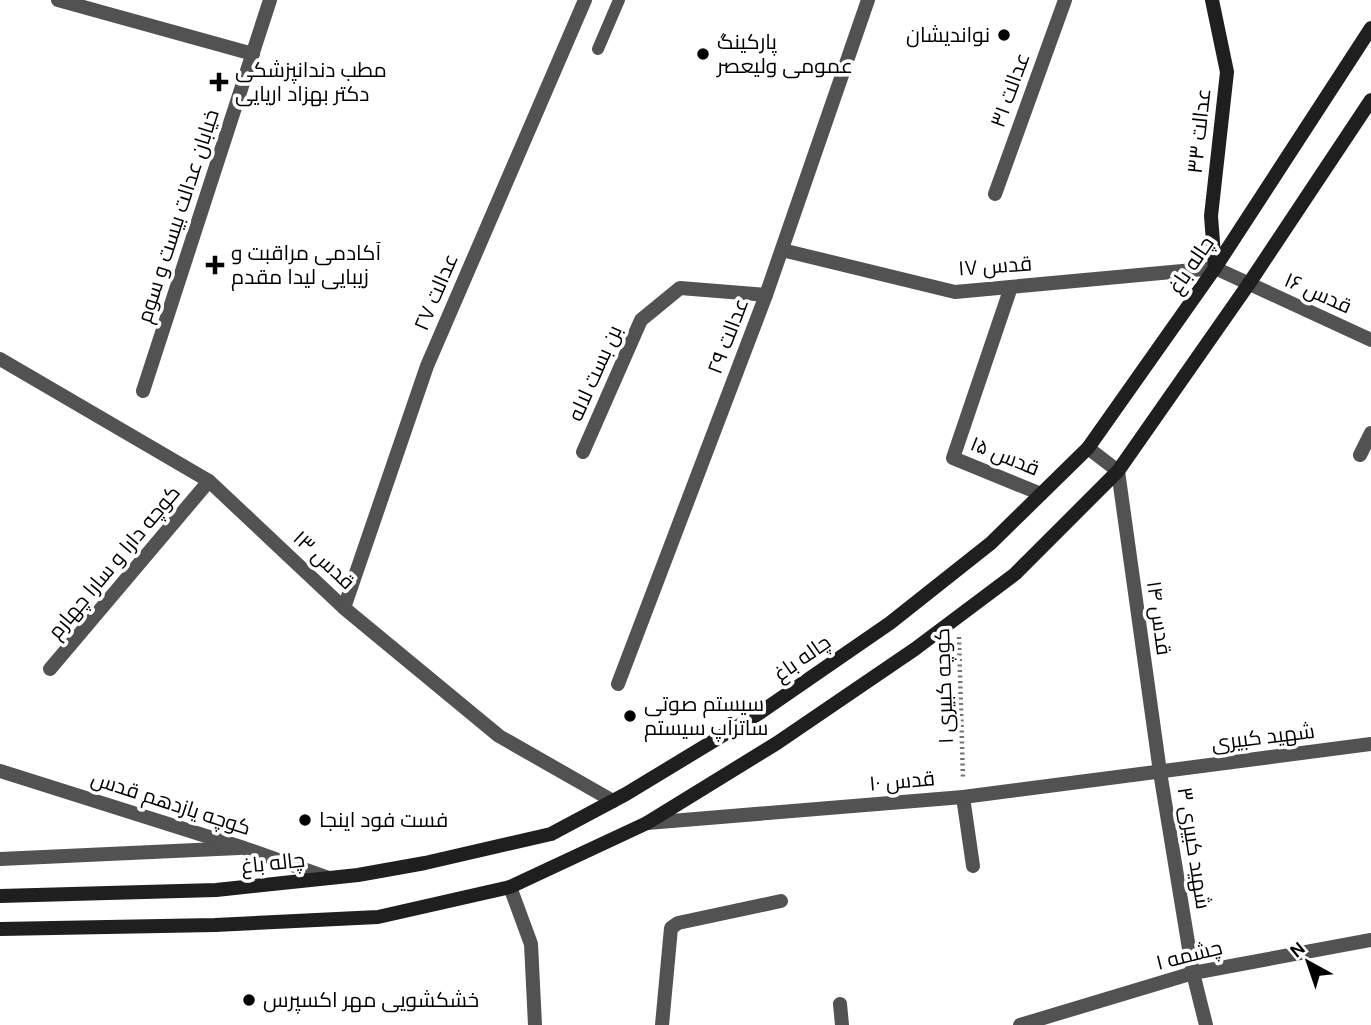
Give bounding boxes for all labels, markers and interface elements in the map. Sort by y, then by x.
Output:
place label: نواندیشان [906,23,990,48]
marker: نواندیشان [996,27,1012,43]
place label: پارکینگ عمومی ولیعصر [716,30,853,79]
marker: پارکینگ عمومی ولیعصر [695,46,711,62]
street label: عدالت ۳۱ [985,49,1035,131]
place label: مطب دندانپزشکی دکتر بهزاد اریایی [235,58,387,107]
marker: مطب دندانپزشکی دکتر بهزاد اریایی [209,72,229,92]
street label: عدالت ۳۳ [1183,87,1215,175]
street label: خیابان عدالت بیست و سوم [132,106,226,326]
street label: چاله باغ [1163,232,1221,299]
place label: آکادمی مراقبت و زیبایی لیدا مقدم [231,241,381,291]
street label: عدالت ۲۷ [409,250,463,334]
street label: قدس ۱۷ [957,251,1033,282]
marker: آکادمی مراقبت و زیبایی لیدا مقدم [205,255,225,275]
street label: قدس ۱۶ [1280,268,1355,319]
street label: عدالت ۲۹ [703,295,753,377]
street label: بن بست لاله [563,321,628,425]
street label: ۱۵ قدس [967,431,1043,482]
street label: کوچه دارا و سارا چهارم [43,481,187,645]
street label: قدس ۱۳ [288,526,360,595]
street label: قدس ۱۴ [1141,579,1176,657]
street label: کوچه کبیری ۱ [930,627,960,744]
street label: چاله باغ [769,630,836,688]
place label: سیستم صوتی ساترآپ سیستم [644,692,768,742]
marker: سیستم صوتی ساترآپ سیستم [622,708,638,724]
street label: شهید کبیری [1210,719,1316,756]
street label: کوچه یازدهم قدس [88,766,254,842]
street label: قدس ۱۰ [868,766,936,797]
street label: ۳ شهید کبیری [1172,785,1216,911]
place label: فست فود اينجا [319,808,448,832]
marker: فست فود اينجا [297,812,313,828]
street label: چاله باغ [240,848,306,880]
north arrow [1273,927,1343,997]
street label: چشمه ۱ [1153,935,1225,977]
text: N [1285,937,1310,963]
place label: خشکشویی مهر اکسپرس [263,988,479,1014]
marker: خشکشویی مهر اکسپرس [241,992,257,1008]

